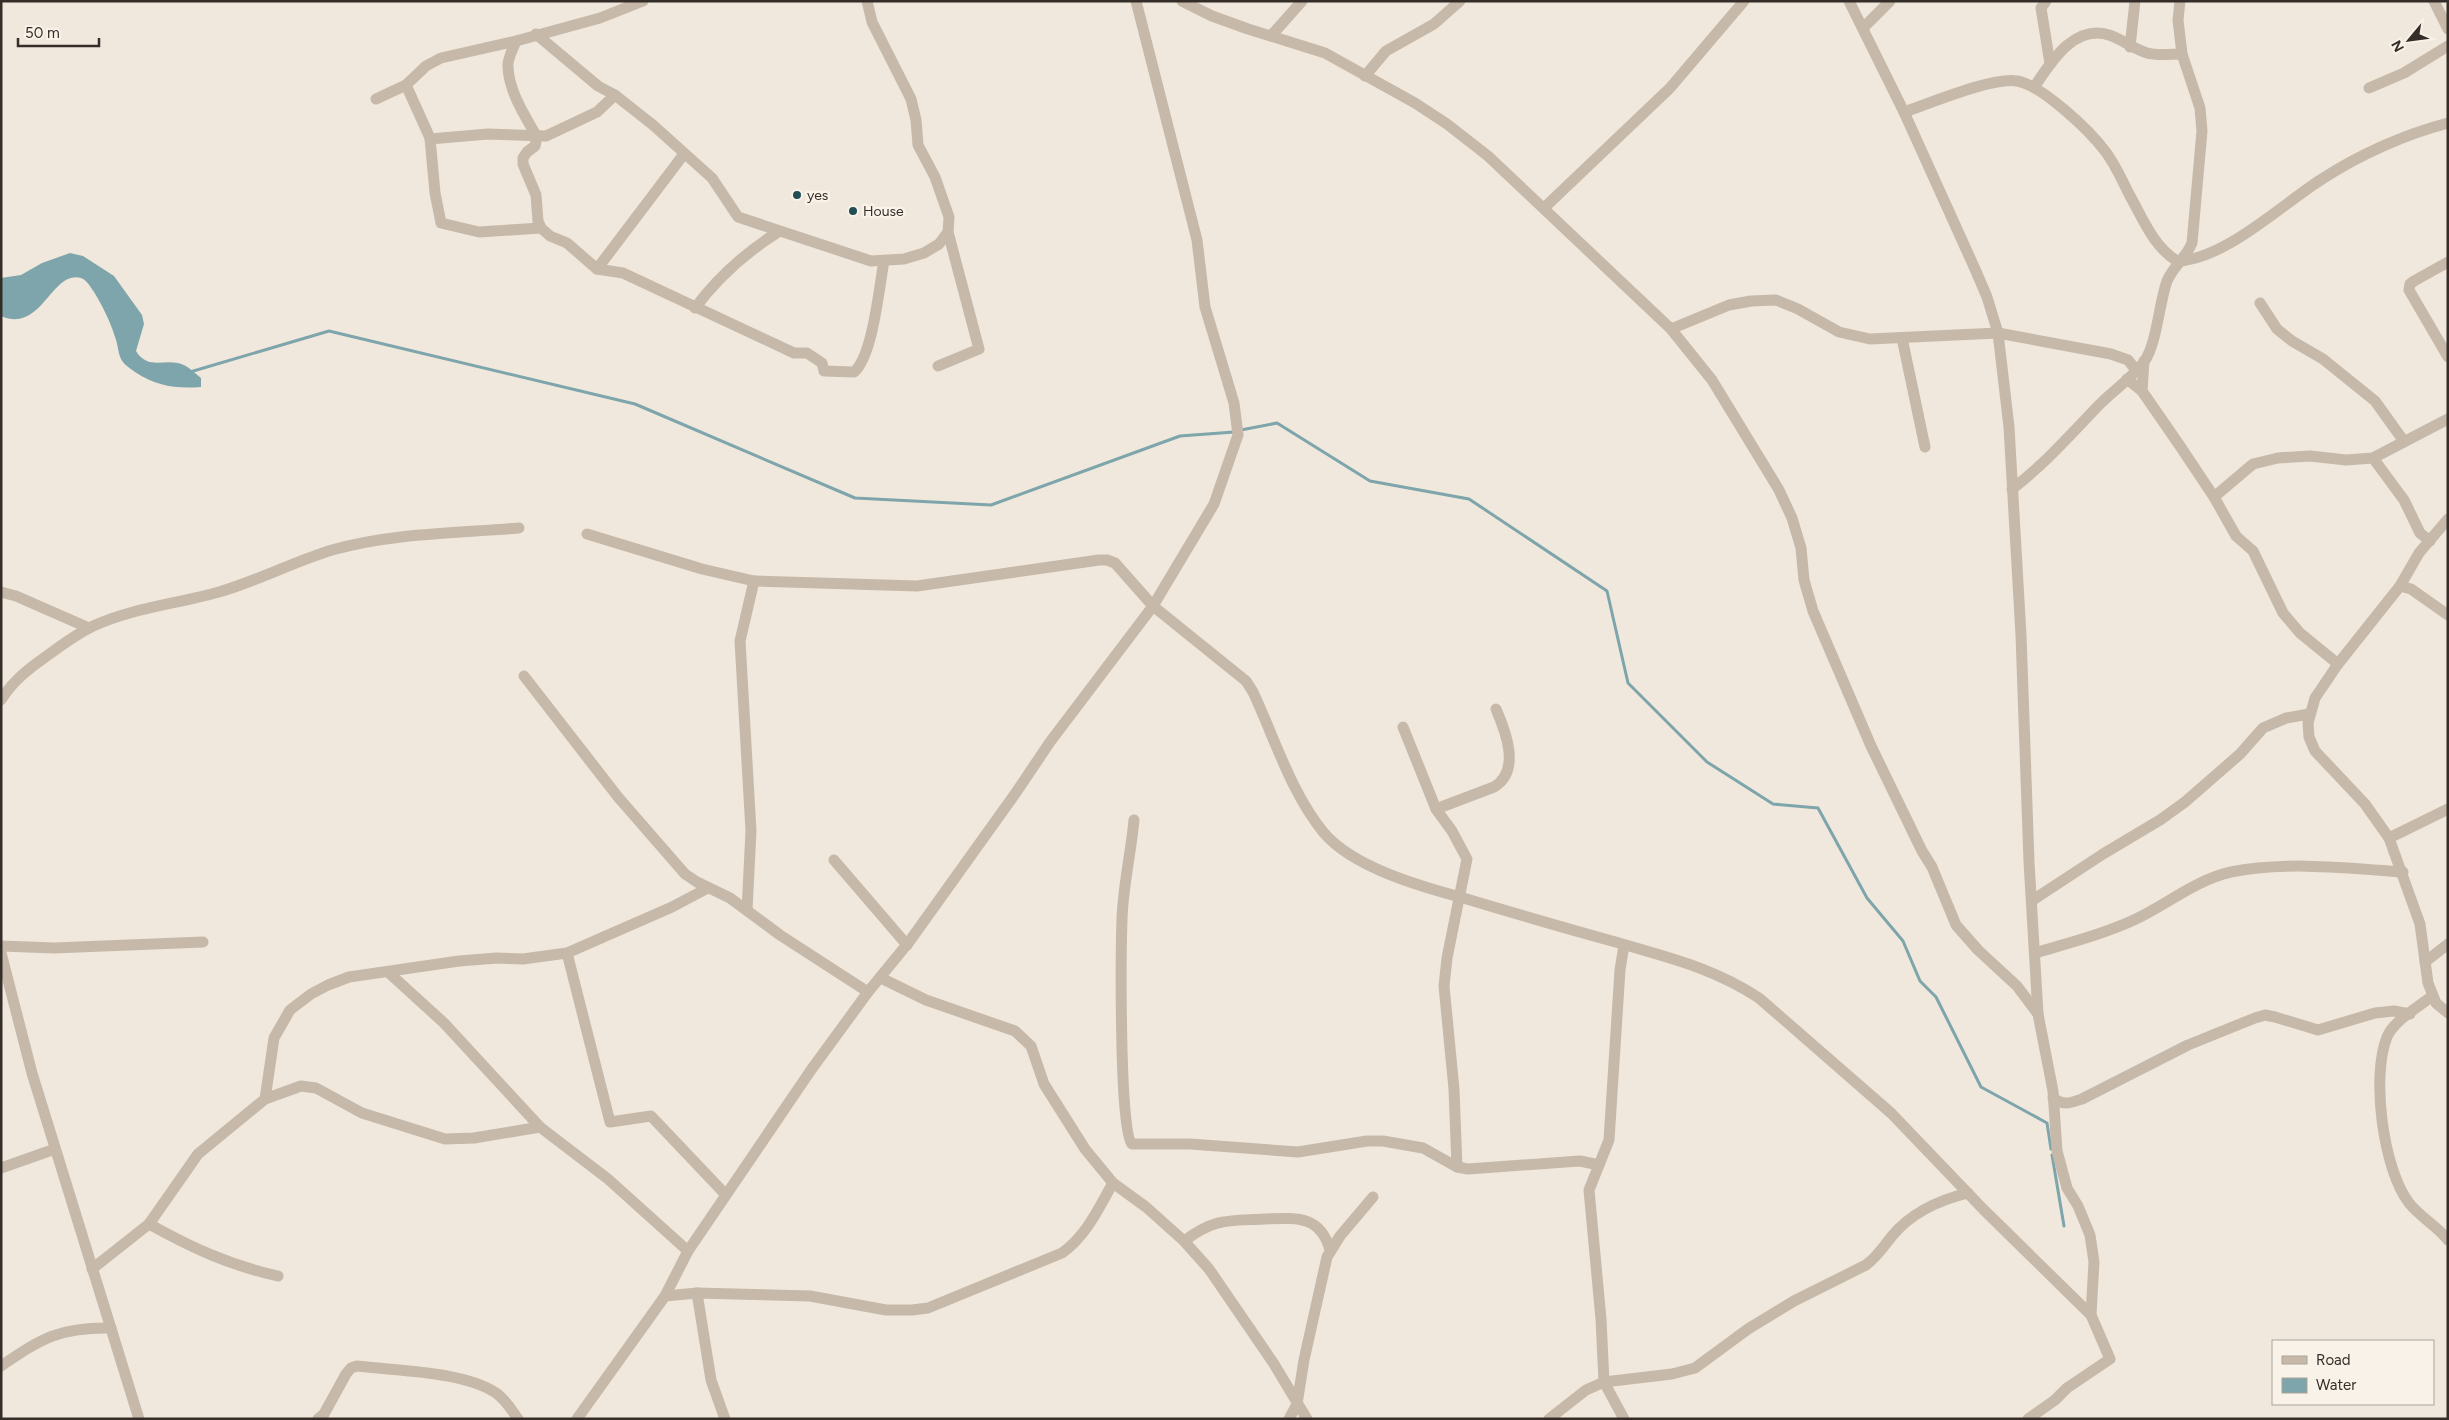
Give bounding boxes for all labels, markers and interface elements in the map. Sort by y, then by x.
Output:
scale bar [18,15,99,47]
north arrow [2384,15,2434,65]
text: 50 m [25,24,60,42]
text: N [2388,37,2408,55]
place label: yes [807,187,828,204]
marker: yes [791,189,803,201]
place label: House [863,203,904,220]
marker: House [847,205,859,217]
legend [2272,1340,2434,1405]
text: Road [2316,1351,2351,1369]
text: Water [2316,1376,2356,1394]

